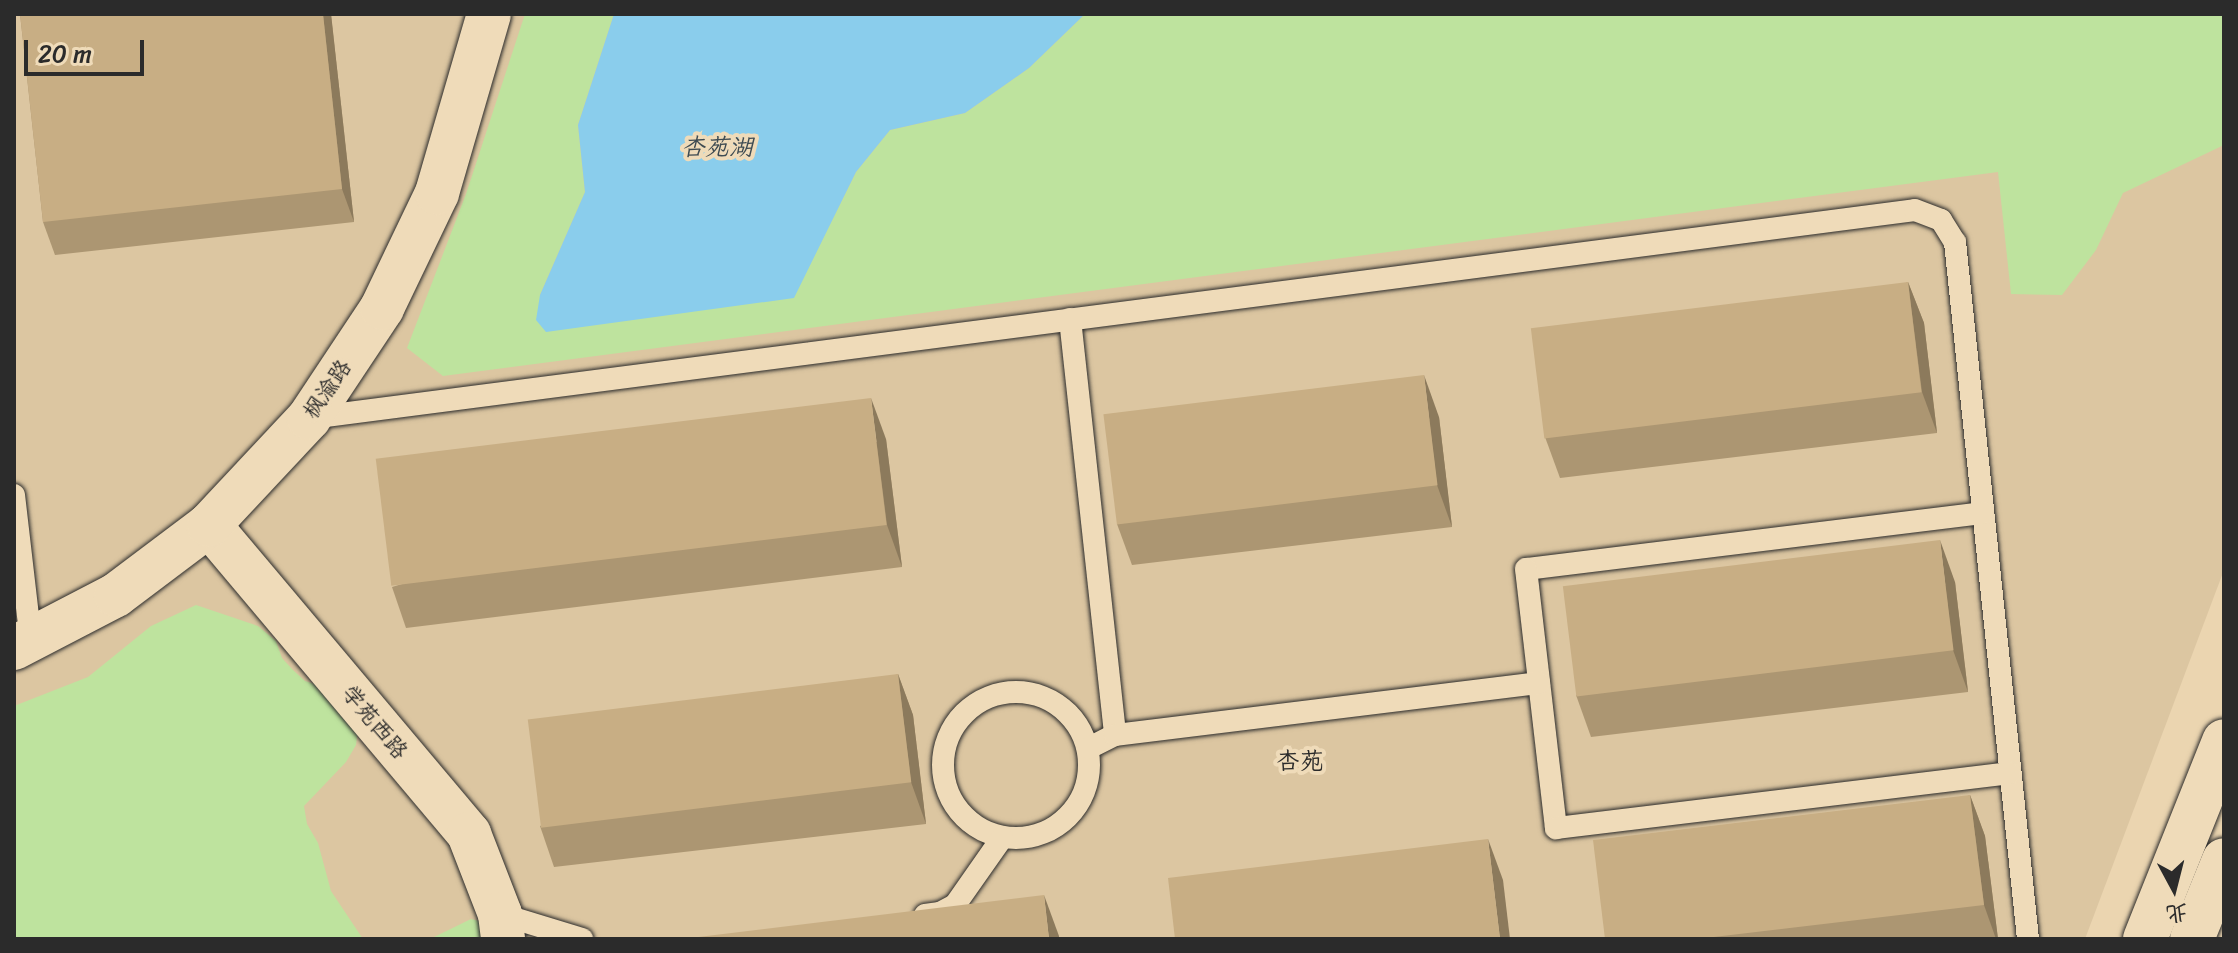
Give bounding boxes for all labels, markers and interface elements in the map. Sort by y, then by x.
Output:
scale bar [28,24,148,74]
text: 20 m [38,33,92,75]
water label: 杏苑湖 [681,134,753,162]
street label: 枫渝路 [297,354,357,424]
street label: 学苑西路 [337,680,413,764]
district label: 杏苑 [1276,748,1324,776]
north arrow [2134,849,2214,929]
text: 北 [2164,893,2190,934]

